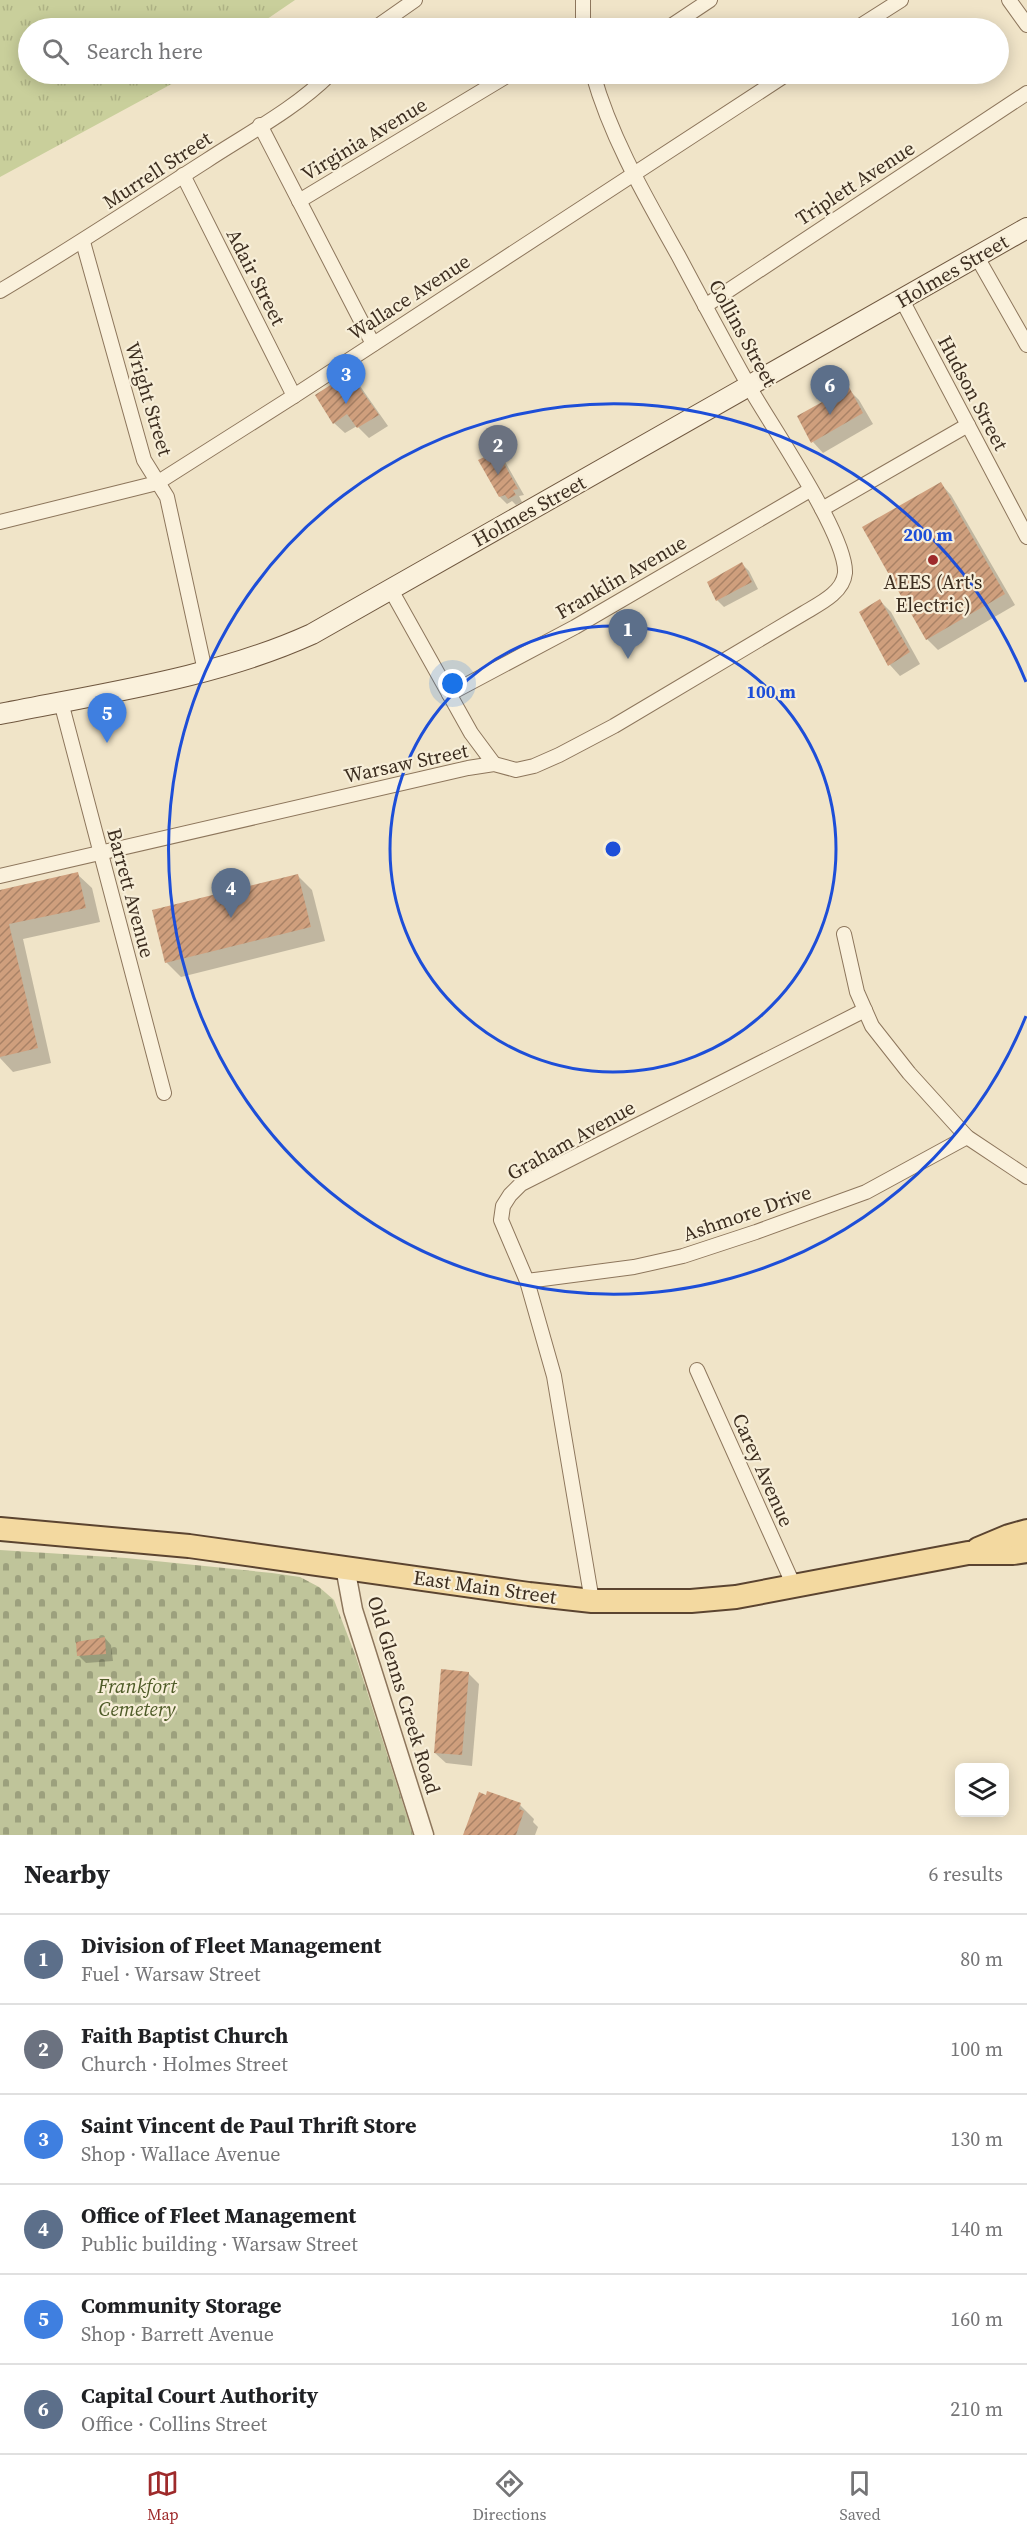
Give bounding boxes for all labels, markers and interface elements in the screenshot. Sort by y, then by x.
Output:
search box [18,18,1009,84]
icon: search [39,35,72,68]
text: Search here [87,36,203,66]
street label: Virginia Avenue [296,90,432,188]
street label: Murrell Street [97,124,217,216]
street label: Triplett Avenue [790,134,920,232]
street label: Adair Street [220,224,293,331]
street label: Holmes Street [891,227,1014,314]
street label: Wallace Avenue [343,247,475,347]
street label: Collins Street [702,274,784,392]
street label: Hudson Street [931,331,1015,456]
street label: Wright Street [118,339,180,460]
pin: 3 [326,354,366,404]
pin: 6 [810,366,850,415]
pin: 2 [478,426,518,475]
street label: Holmes Street [467,468,591,554]
text: 200 m [903,522,953,547]
street label: Franklin Avenue [550,528,692,626]
marker: AEES (Art's Electric) [926,553,940,567]
place label: AEES (Art's Electric) [884,568,982,619]
pin: 1 [608,610,648,659]
your location [438,669,467,698]
text: 100 m [746,679,796,704]
pin: 5 [88,694,126,743]
street label: Warsaw Street [341,736,471,790]
street label: Barrett Avenue [100,825,162,961]
centre of rings [603,839,623,859]
pin: 4 [212,868,250,918]
street label: Graham Avenue [502,1093,640,1187]
street label: Ashmore Drive [679,1178,815,1248]
street label: Carey Avenue [725,1409,801,1531]
street label: East Main Street [412,1563,559,1611]
street label: Old Glenns Creek Road [361,1593,448,1798]
park label: Frankfort Cemetery [97,1672,178,1723]
map controls [955,1763,1009,1817]
button: layers [955,1763,1009,1817]
text: Nearby [24,1856,110,1892]
text: 6 results [928,1860,1003,1888]
text: Division of Fleet Management [81,1930,381,1960]
text: 1 [38,1945,49,1973]
text: 80 m [960,1945,1003,1973]
text: Fuel · Warsaw Street [81,1960,261,1988]
text: Faith Baptist Church [81,2020,288,2050]
text: 2 [38,2035,49,2063]
text: 100 m [950,2035,1003,2063]
text: Church · Holmes Street [81,2050,288,2078]
text: Saint Vincent de Paul Thrift Store [81,2110,416,2140]
text: 3 [38,2125,49,2153]
text: 130 m [950,2125,1003,2153]
text: Shop · Wallace Avenue [81,2140,280,2168]
text: Office of Fleet Management [81,2200,356,2230]
text: 4 [38,2215,49,2243]
text: 140 m [950,2215,1003,2243]
text: Public building · Warsaw Street [81,2230,358,2258]
text: Community Storage [81,2290,281,2320]
text: 5 [38,2305,49,2333]
text: 160 m [950,2305,1003,2333]
text: Shop · Barrett Avenue [81,2320,274,2348]
text: Capital Court Authority [81,2380,318,2410]
text: 6 [38,2395,49,2423]
text: 210 m [950,2395,1003,2423]
text: Office · Collins Street [81,2410,267,2438]
tab: Map [146,2467,179,2525]
tab: Directions [472,2467,547,2525]
tab: Saved [839,2467,881,2525]

